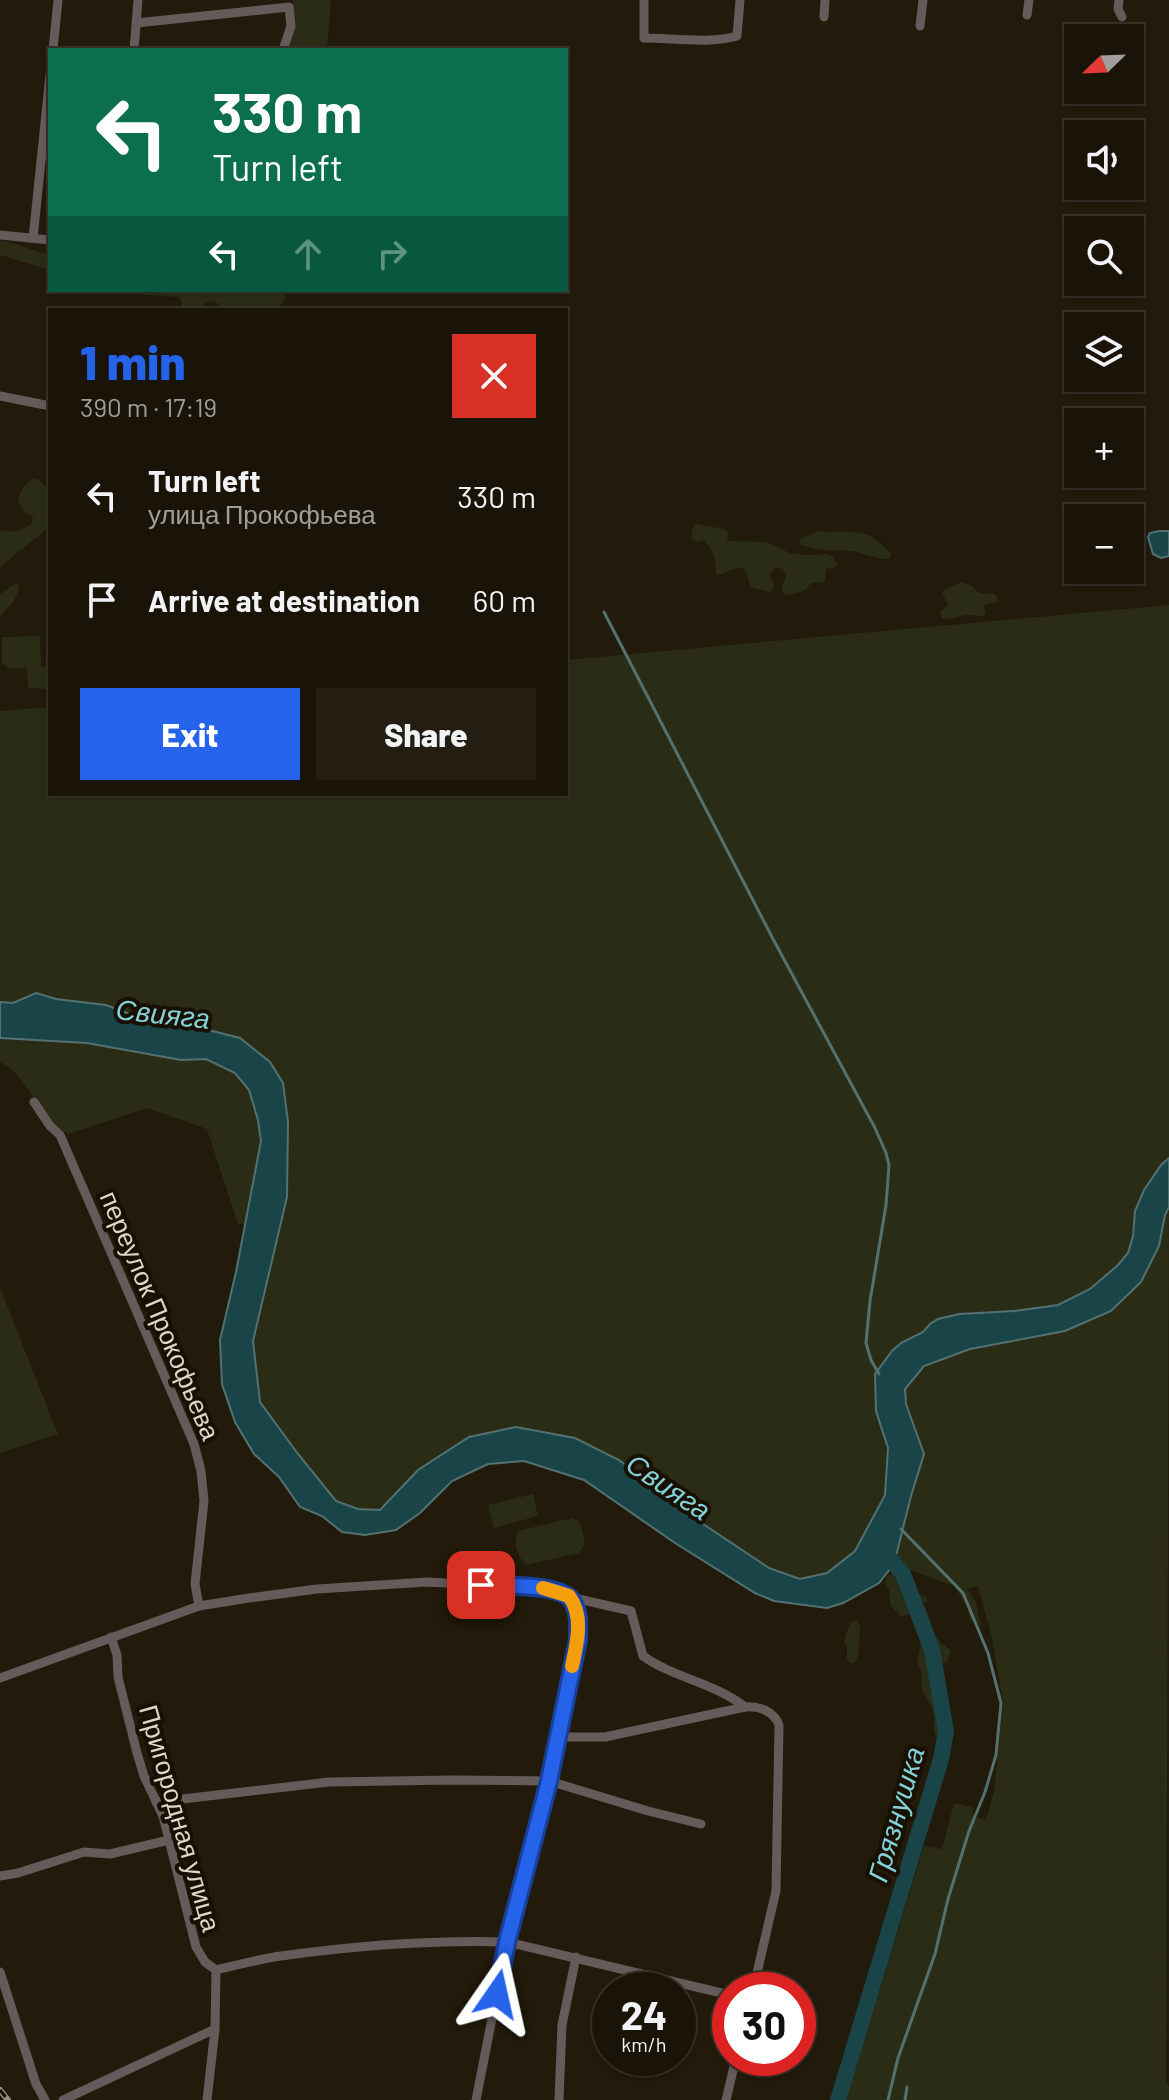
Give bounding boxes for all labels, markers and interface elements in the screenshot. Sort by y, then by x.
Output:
north arrow [1064,24,1144,104]
map controls [1064,24,1144,584]
text: 330 m [212,77,362,144]
icon: left [80,80,184,184]
button: sound [1064,120,1144,200]
text: Turn left [212,145,343,188]
button: search [1064,216,1144,296]
icon: left [202,232,246,276]
icon: ahead [286,232,330,276]
icon: right [370,232,414,276]
button: layers [1064,312,1144,392]
text: 1 min [80,332,186,390]
button: close [452,334,536,418]
text: 390 m · 17:19 [80,391,217,422]
button: + [1064,408,1144,488]
text: Turn left [148,462,261,498]
icon: left [80,474,124,518]
text: 330 m [457,478,536,514]
text: улица Прокофьева [148,498,376,529]
button: − [1064,504,1144,584]
icon: arrive [80,578,124,622]
text: Arrive at destination [148,582,420,618]
text: 60 m [473,582,536,618]
button: Exit [80,688,300,780]
button: Share [316,688,536,780]
water label: Свияга [114,991,212,1035]
street label: переулок Прокофьева [95,1186,228,1445]
water label: Свияга [620,1446,718,1526]
pin [447,1551,515,1619]
icon: arrive [459,1563,503,1607]
street label: Пригородная улица [134,1701,228,1935]
water label: Грязнушка [860,1743,930,1885]
position arrow [455,1952,539,2036]
speed limit sign: 30 [712,1972,816,2076]
text: 24 [621,1990,667,2038]
text: km/h [621,2032,667,2056]

